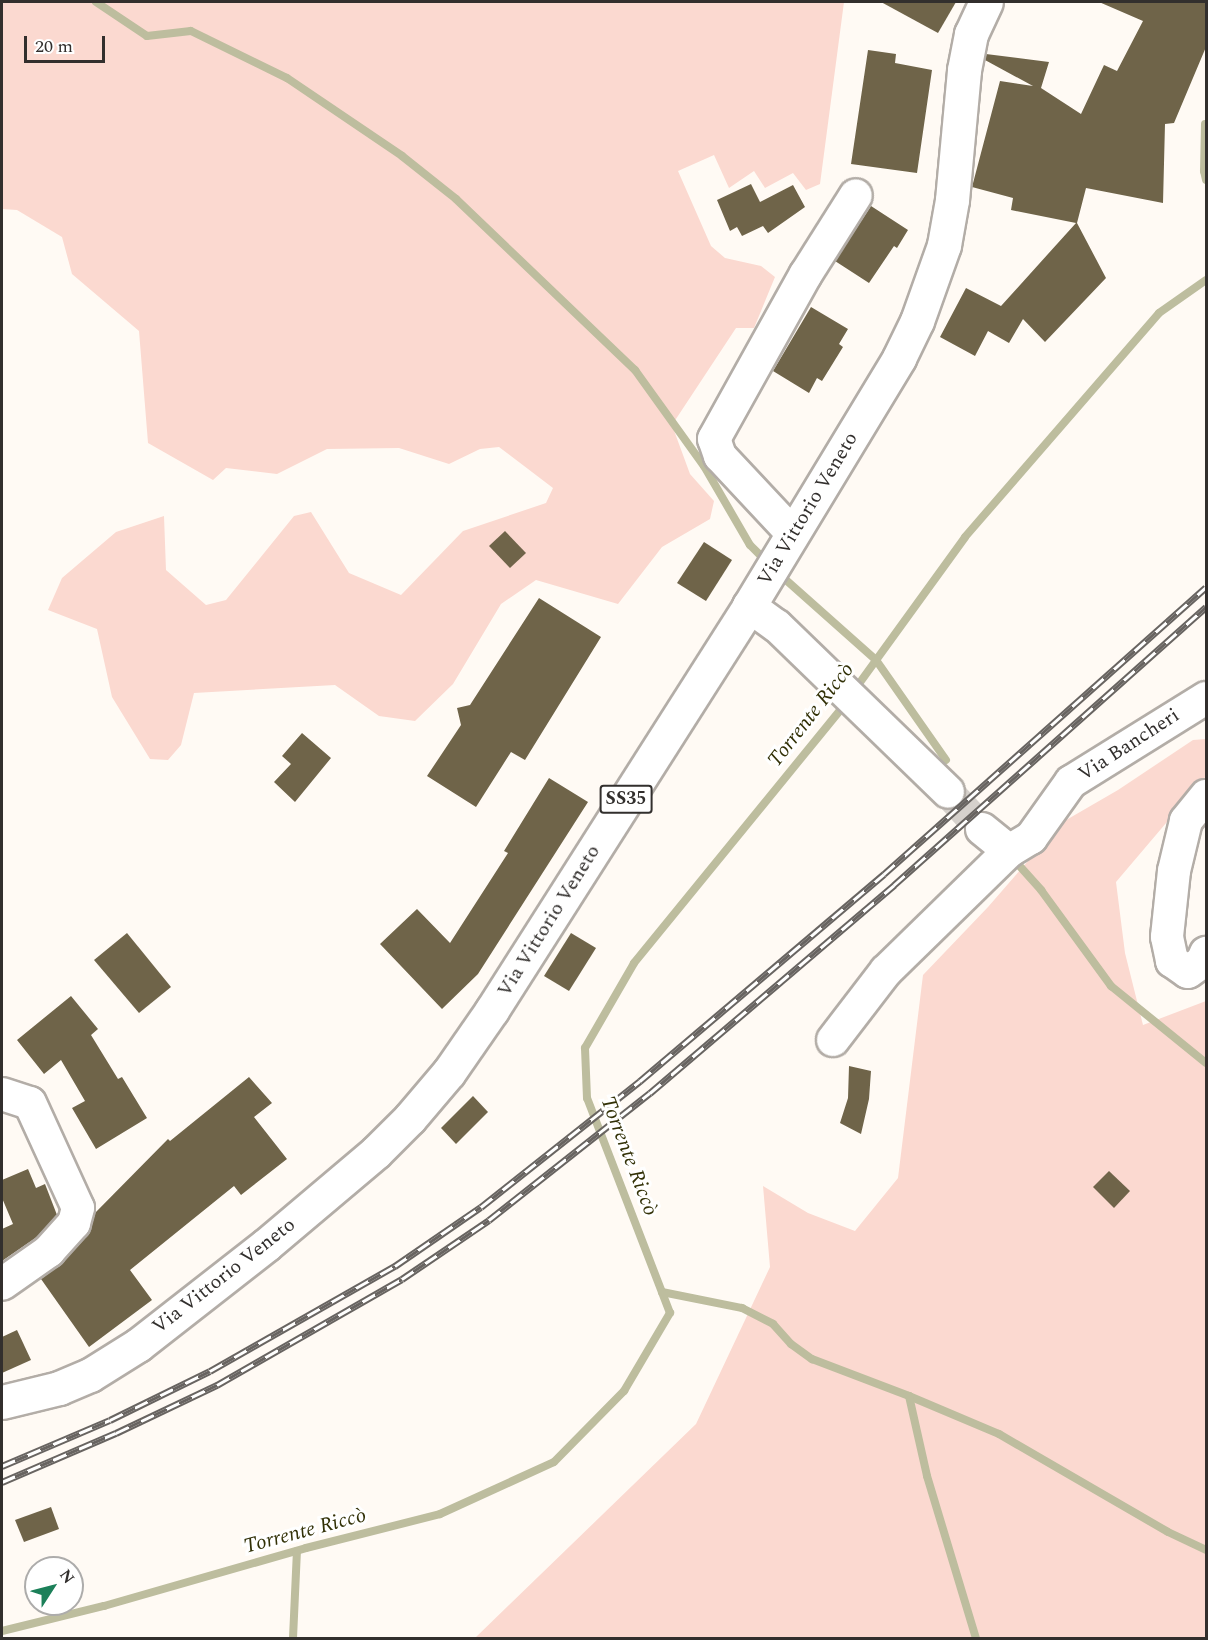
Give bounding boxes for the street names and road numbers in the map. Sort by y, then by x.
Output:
street label: Via Vittorio Veneto [753,428,863,590]
street label: Via Bancheri [1074,703,1184,787]
road number: SS35 [599,784,653,814]
street label: Via Vittorio Veneto [493,841,605,1001]
street label: Via Vittorio Veneto [148,1213,300,1339]

